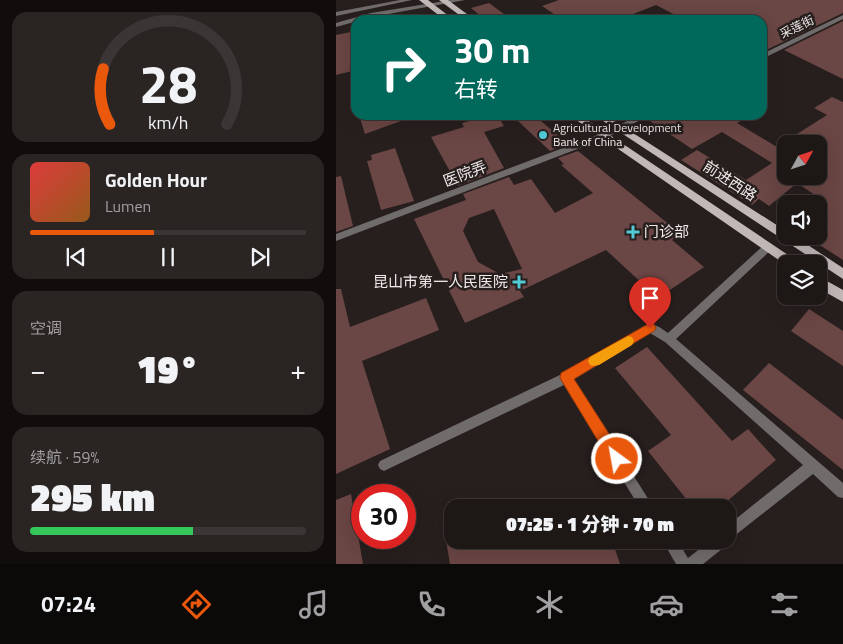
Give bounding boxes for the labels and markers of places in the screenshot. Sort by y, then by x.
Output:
place label: Agricultural Development Bank of China [553,118,682,151]
marker: Agricultural Development Bank of China [537,129,549,141]
place label: 门诊部 [644,220,689,243]
marker: 门诊部 [626,225,640,239]
place label: 昆山市第一人民医院 [373,270,508,293]
marker: 昆山市第一人民医院 [512,275,526,289]
pin [629,277,671,328]

